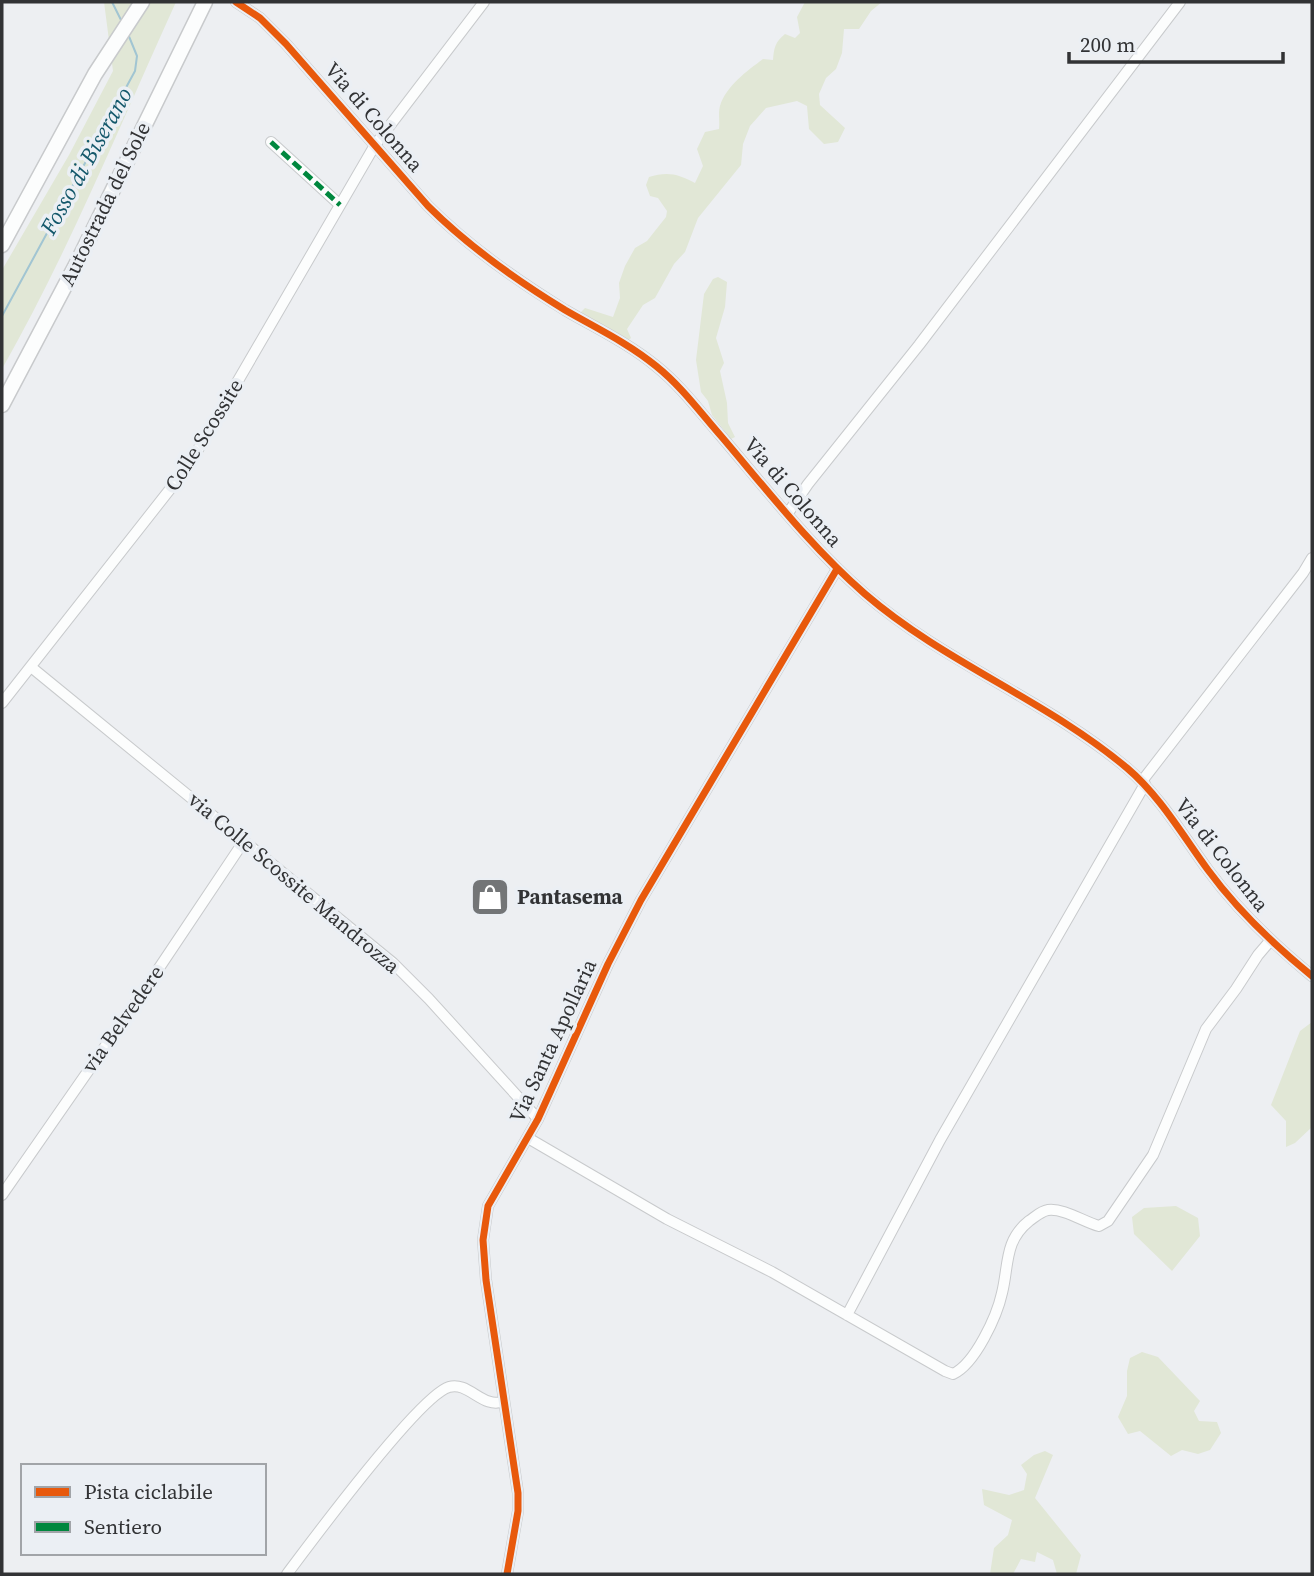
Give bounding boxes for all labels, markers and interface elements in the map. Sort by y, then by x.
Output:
scale bar [1069,21,1282,65]
text: 200 m [1080,30,1135,59]
street label: Via di Colonna [319,55,430,178]
water label: Fosso di Biserano [32,82,140,241]
street label: Autostrada del Sole [52,117,157,291]
street label: Colle Scossite [158,373,250,496]
street label: Via di Colonna [738,430,849,553]
street label: via Colle Scossite Mandrozza [182,785,407,980]
street label: Via di Colonna [1169,792,1276,918]
shop icon: Pantasema [469,876,511,918]
place label: Pantasema [517,882,624,911]
street label: Via Santa Apollaria [502,954,603,1127]
street label: via Belvedere [75,959,170,1078]
legend [21,1464,266,1555]
text: Pista ciclabile [84,1477,213,1506]
text: Sentiero [84,1512,162,1541]

